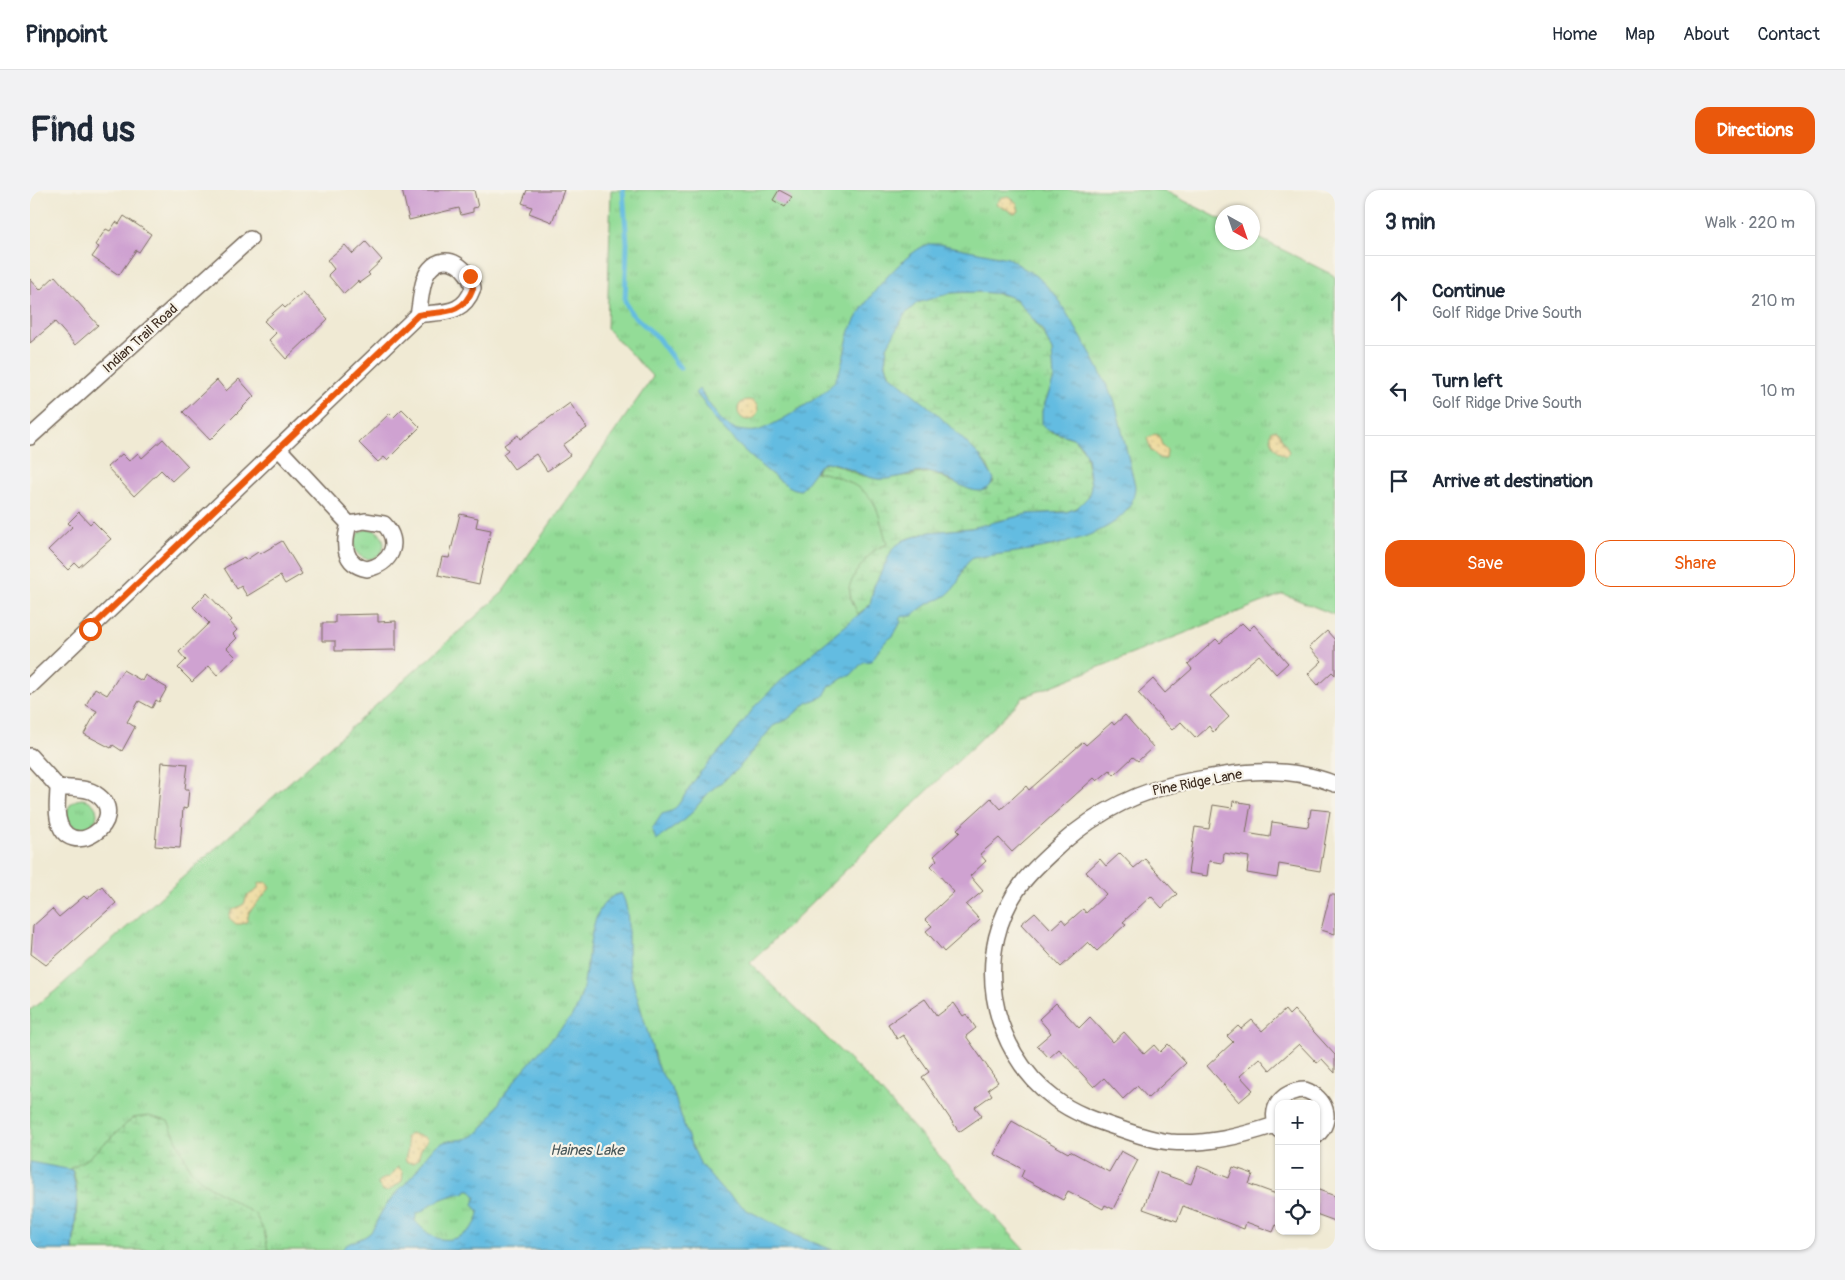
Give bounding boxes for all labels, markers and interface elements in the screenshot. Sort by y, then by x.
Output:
text: Pinpoint [25,20,107,49]
text: Home [1552,23,1597,46]
text: Map [1625,23,1655,46]
text: About [1683,23,1729,46]
text: Contact [1757,23,1820,46]
button: Directions [1695,107,1815,154]
text: Find us [30,108,135,152]
north arrow [1215,205,1260,250]
text: 3 min [1385,209,1435,236]
text: Walk · 220 m [1705,213,1795,233]
route end [459,265,482,288]
text: Continue [1432,279,1505,303]
icon: ahead [1385,287,1413,315]
text: 210 m [1751,291,1795,311]
street label: Indian Trail Road [99,300,181,376]
text: Golf Ridge Drive South [1432,303,1582,323]
text: Turn left [1432,369,1502,393]
icon: left [1385,377,1413,405]
text: 10 m [1760,381,1795,401]
text: Golf Ridge Drive South [1432,393,1582,413]
icon: arrive [1385,467,1413,495]
text: Arrive at destination [1432,469,1593,493]
button: Save [1385,540,1585,587]
button: Share [1595,540,1795,587]
route start [79,618,102,641]
street label: Pine Ridge Lane [1151,765,1244,800]
map controls [1275,1100,1320,1235]
button: + [1275,1100,1320,1145]
water label: Haines Lake [550,1141,626,1160]
button: − [1275,1145,1320,1190]
button: locate [1275,1190,1320,1235]

